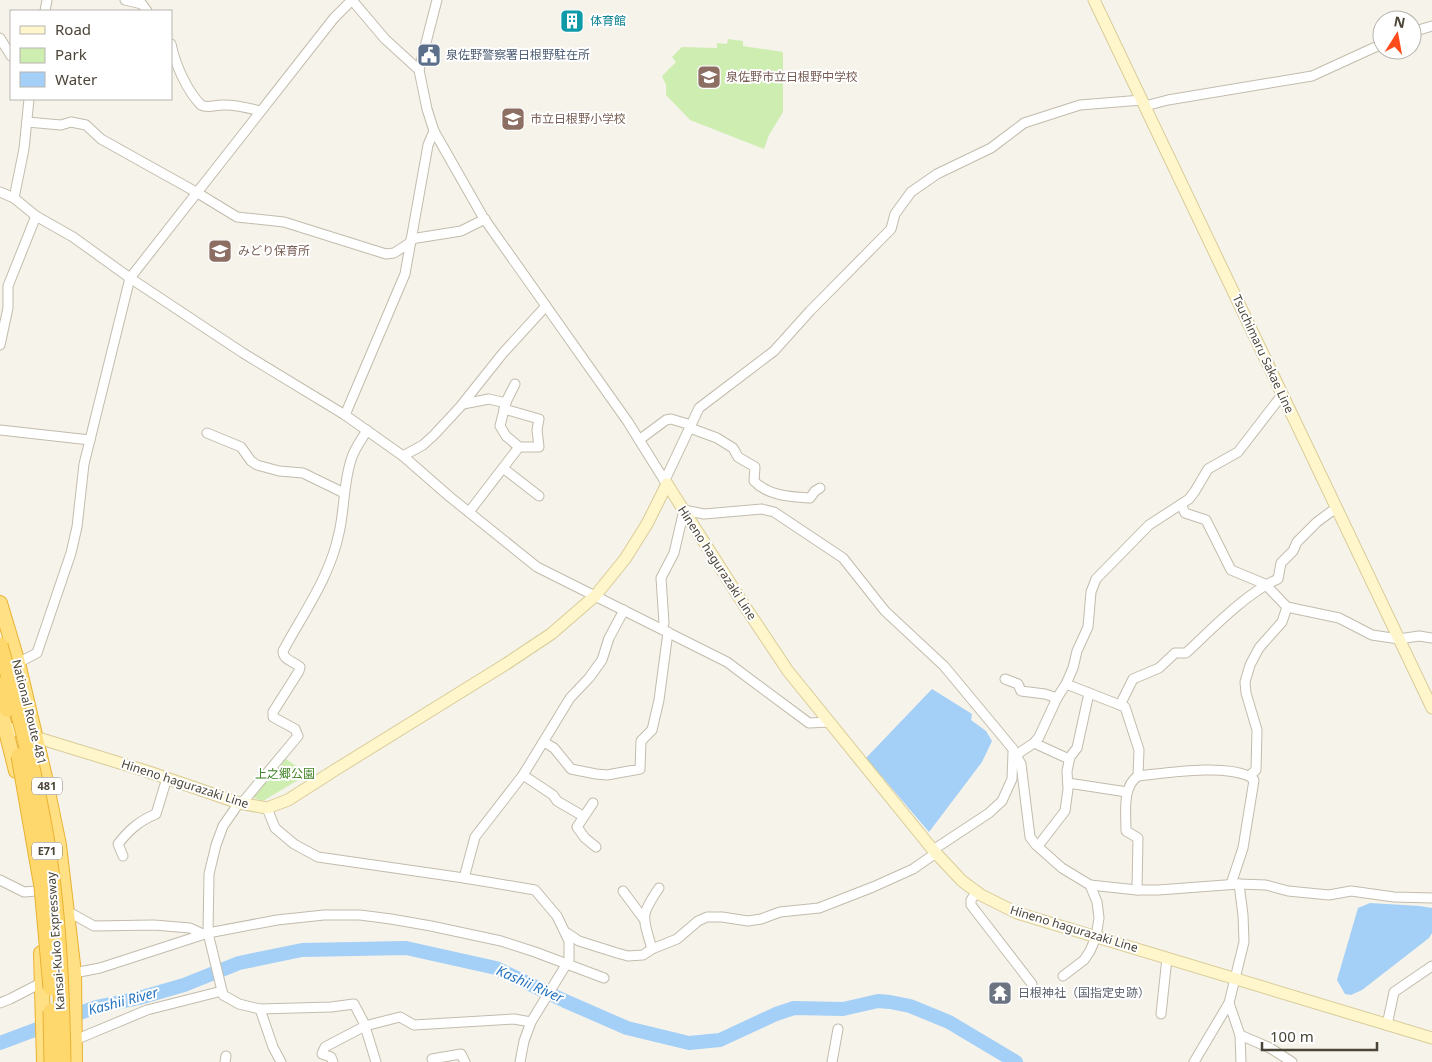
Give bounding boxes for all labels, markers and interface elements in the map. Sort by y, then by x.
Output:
building icon: 体育館 [559,8,585,34]
legend [10,10,172,100]
north arrow [1372,10,1422,60]
text: N [1392,11,1407,32]
place label: 体育館 [590,12,626,29]
text: Road [55,19,91,39]
public building icon: 泉佐野警察署日根野駐在所 [416,42,442,68]
text: Park [55,44,87,64]
place label: 泉佐野警察署日根野駐在所 [446,46,590,63]
school or university icon: 泉佐野市立日根野中学校 [696,64,722,90]
place label: 泉佐野市立日根野中学校 [726,68,858,85]
text: Water [55,69,97,89]
school or university icon: 市立日根野小学校 [500,106,526,132]
place label: 市立日根野小学校 [530,110,626,127]
school or university icon: みどり保育所 [207,238,233,264]
place label: みどり保育所 [238,242,310,259]
street label: Tsuchimaru Sakae Line [1229,292,1298,416]
street label: Hineno hagurazaki Line [674,502,761,623]
street label: National Route 481 [8,657,51,766]
street label: Hineno hagurazaki Line [119,755,251,812]
park label: 上之郷公園 [255,765,315,782]
road number: 481 [32,778,62,794]
road number: E71 [32,842,62,859]
street label: Kansai-Kuko Expressway [42,871,69,1011]
street label: Hineno hagurazaki Line [1008,901,1140,956]
water label: Kashii River [494,960,567,1007]
temple icon: 日根神社（国指定史跡） [987,980,1013,1006]
water label: Kashii River [86,982,160,1019]
place label: 日根神社（国指定史跡） [1018,984,1150,1001]
scale bar [1262,1020,1377,1052]
text: 100 m [1270,1026,1314,1046]

